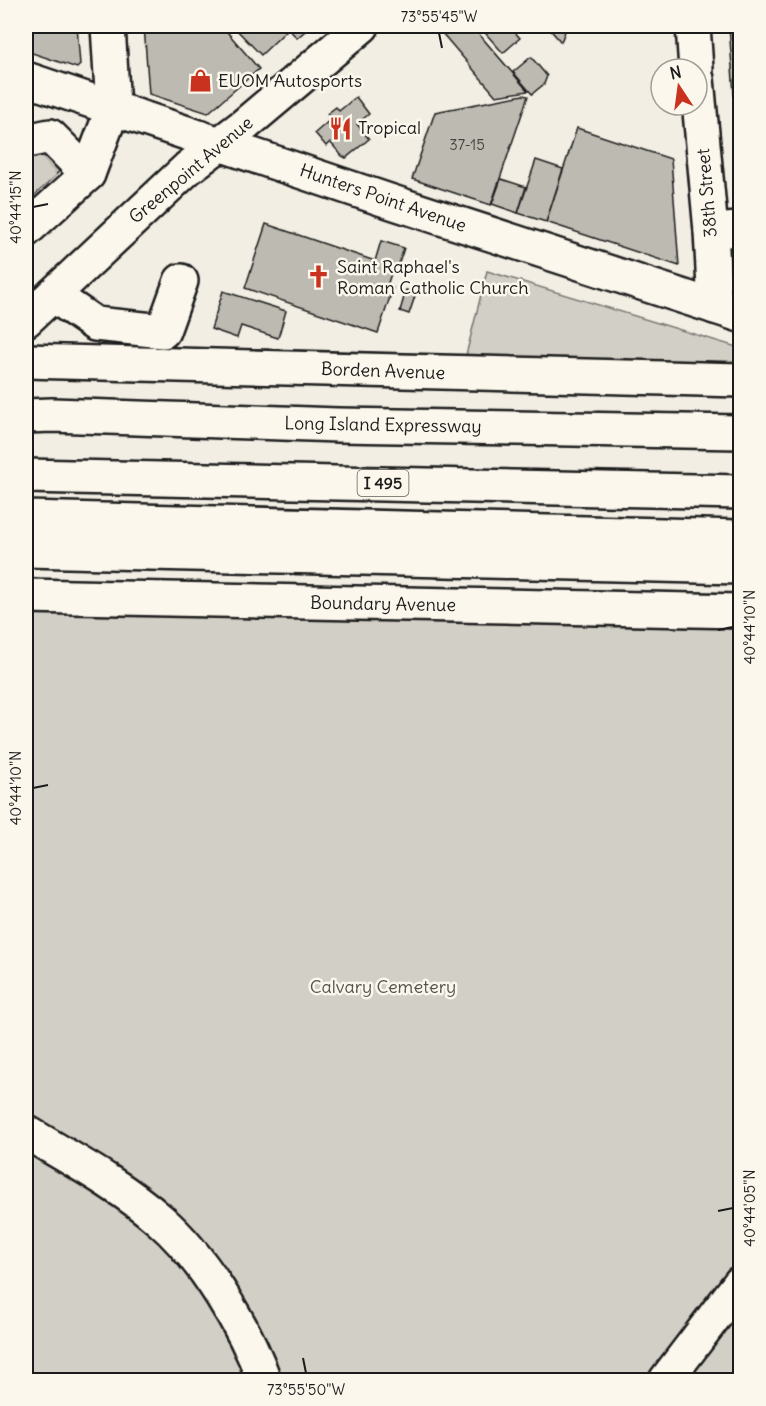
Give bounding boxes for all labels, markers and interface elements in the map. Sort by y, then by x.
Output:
text: 73°55'45"W [401,7,478,26]
north arrow [649,57,709,117]
text: N [668,61,683,83]
shop icon: EUOM Autosports [187,68,213,94]
place label: EUOM Autosports [218,69,362,92]
street label: Greenpoint Avenue [124,111,257,228]
restaurant icon: Tropical [327,115,353,141]
place label: Tropical [358,116,421,139]
house number: 37-15 [449,135,485,154]
street label: 38th Street [691,148,722,239]
street label: Hunters Point Avenue [297,158,469,237]
text: 40°44'15"N [6,170,25,244]
place label: Saint Raphael's Roman Catholic Church [337,255,529,299]
church icon: Saint Raphael's Roman Catholic Church [306,264,332,290]
street label: Borden Avenue [321,357,446,384]
street label: Long Island Expressway [284,411,482,438]
road number: I 495 [358,470,409,496]
text: 40°44'10"N [740,590,759,664]
street label: Boundary Avenue [310,591,456,616]
text: 40°44'10"N [6,751,25,825]
park label: Calvary Cemetery [310,975,456,998]
text: 40°44'05"N [740,1169,759,1247]
text: 73°55'50"W [267,1380,345,1399]

